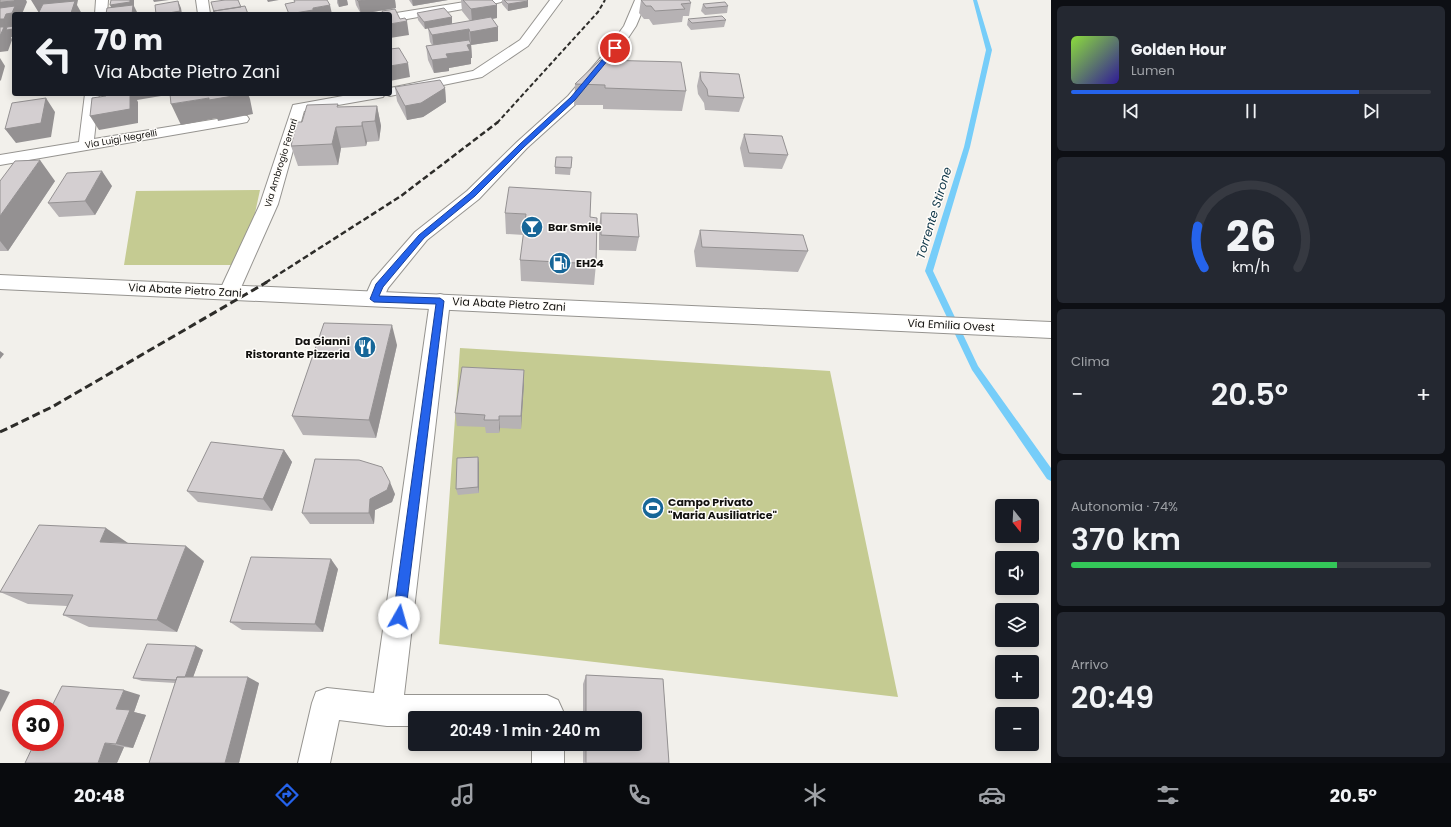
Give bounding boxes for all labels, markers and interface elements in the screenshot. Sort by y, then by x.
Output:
text: 70 m [94,21,163,60]
icon: left [28,28,80,80]
pin [598,31,632,65]
icon: arrive [604,37,626,59]
text: Golden Hour [1131,39,1226,60]
text: Via Abate Pietro Zani [94,59,280,84]
text: Lumen [1131,61,1175,80]
icon: previous [1120,100,1142,122]
icon: pause [1240,100,1262,122]
icon: next [1360,100,1382,122]
street label: Via Ambrogio Ferrari [262,117,300,209]
street label: Via Luigi Negrelli [84,127,158,151]
water label: Torrente Stirone [911,164,956,261]
text: 26 [1226,207,1276,266]
bar icon: Bar Smile [519,214,545,240]
place label: Bar Smile [548,219,602,235]
fuel station icon: EH24 [547,250,573,276]
place label: EH24 [576,255,604,271]
text: km/h [1232,257,1270,277]
street label: Via Abate Pietro Zani [128,279,242,301]
street label: Via Abate Pietro Zani [452,293,566,315]
street label: Via Emilia Ovest [907,315,995,335]
place label: Da Gianni Ristorante Pizzeria [246,333,350,362]
restaurant icon: Da Gianni Ristorante Pizzeria [352,334,378,360]
text: Clima [1071,352,1110,371]
text: 20.5° [1211,373,1288,416]
text: − [1071,379,1083,410]
text: + [1416,379,1431,410]
place label: Campo Privato "Maria Ausiliatrice" [668,494,778,523]
sports icon: Campo Privato "Maria Ausiliatrice" [640,495,666,521]
text: Autonomia · 74% [1071,497,1178,516]
north arrow [995,499,1039,543]
map controls [995,499,1039,751]
text: 370 km [1071,518,1181,561]
button: sound [995,551,1039,595]
position arrow [378,596,420,638]
button: layers [995,603,1039,647]
button: + [995,655,1039,699]
text: Arrivo [1071,655,1108,674]
text: 20:49 [1071,676,1154,719]
speed limit sign: 30 [12,699,64,751]
button: − [995,707,1039,751]
text: 20:49 · 1 min · 240 m [450,720,600,741]
icon: directions [273,781,301,809]
icon: music [449,781,477,809]
icon: phone [625,781,653,809]
icon: climate [801,781,829,809]
icon: car [978,781,1006,809]
icon: filters [1154,781,1182,809]
text: 20:48 [74,783,125,808]
text: 20.5° [1330,783,1377,808]

